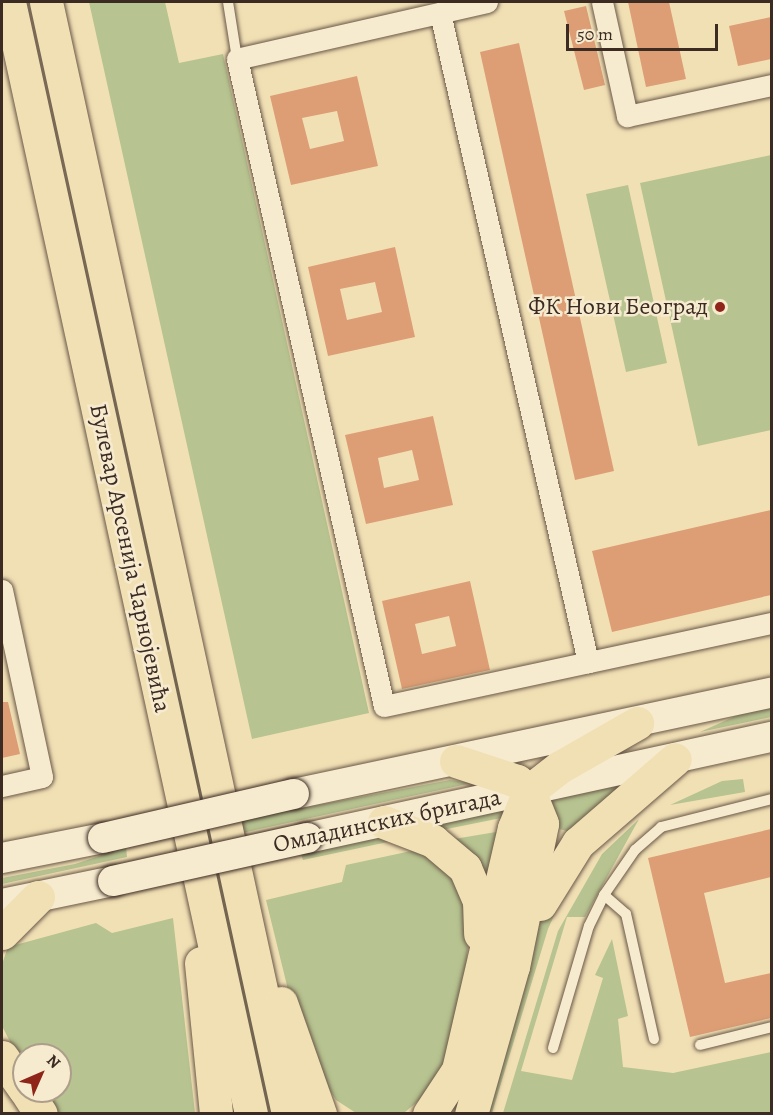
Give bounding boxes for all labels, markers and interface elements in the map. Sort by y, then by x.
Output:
scale bar [569,12,720,50]
text: 50 m [577,22,613,46]
place label: ФК Нови Београд [528,293,708,321]
marker: ФК Нови Београд [713,300,727,314]
street label: Булевар Арсенија Чарнојевића [83,401,177,715]
street label: Омладинских бригада [270,783,504,859]
north arrow [12,1043,72,1103]
text: N [41,1050,65,1074]

